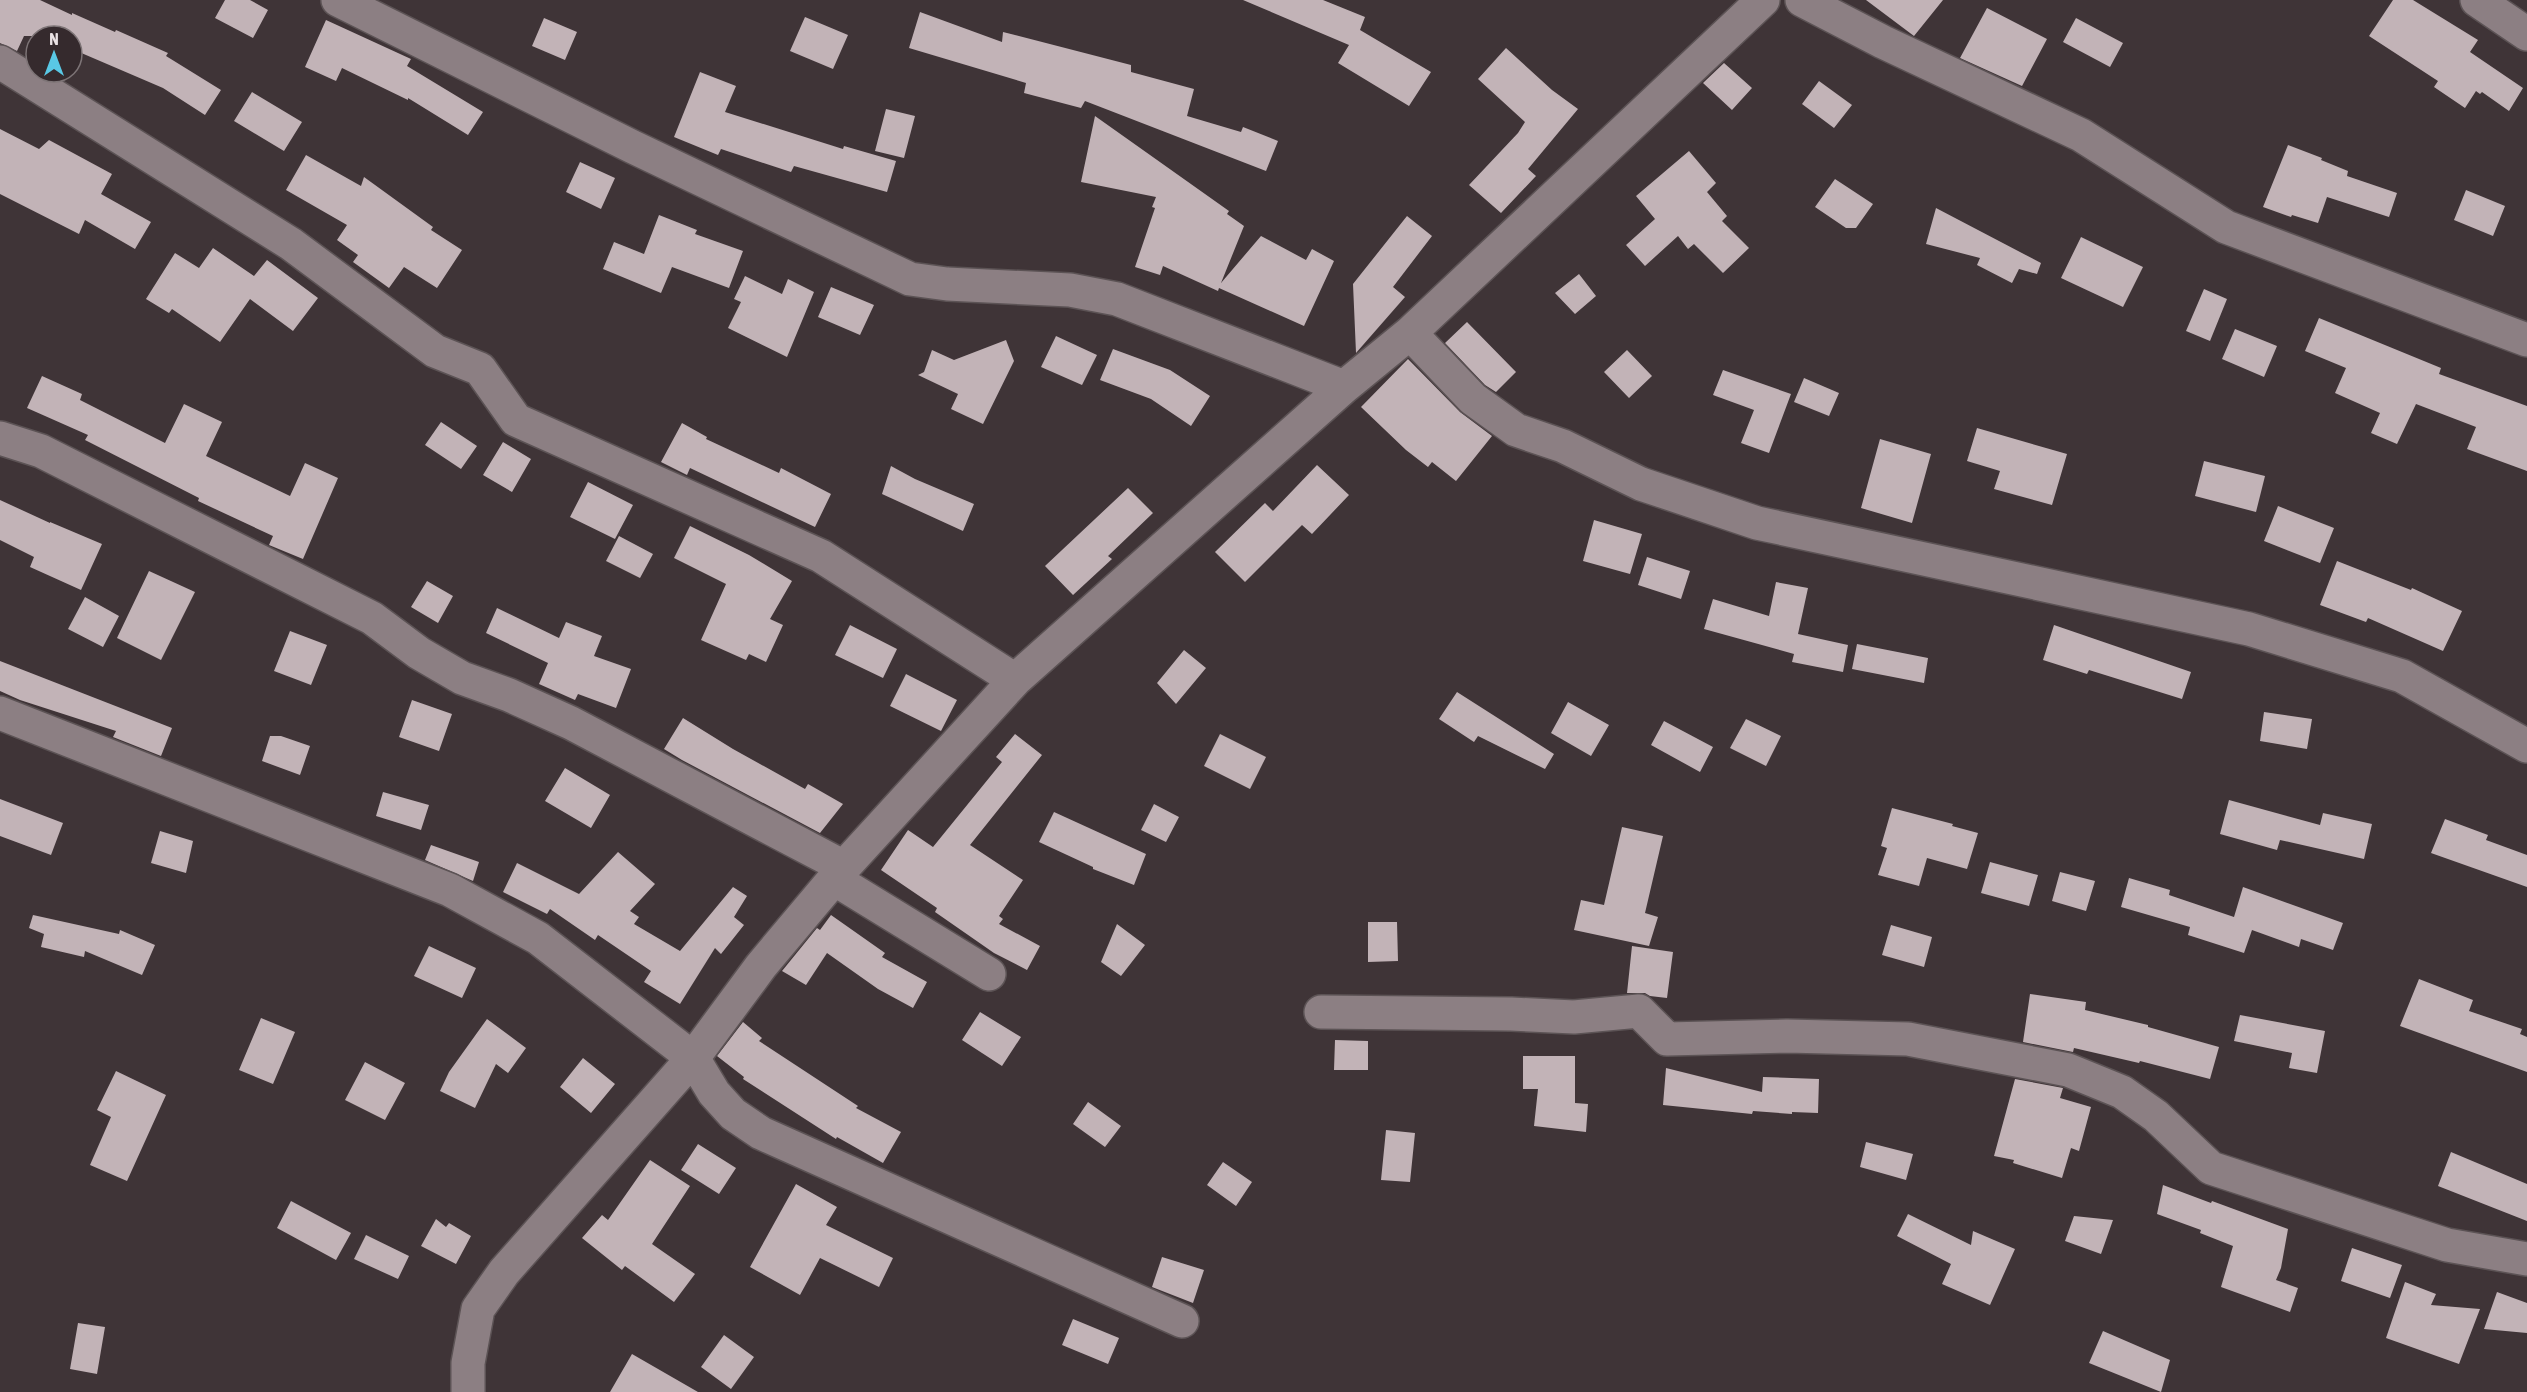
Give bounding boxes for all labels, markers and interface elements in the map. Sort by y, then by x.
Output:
north arrow [24,24,84,84]
text: N [49,30,59,48]

